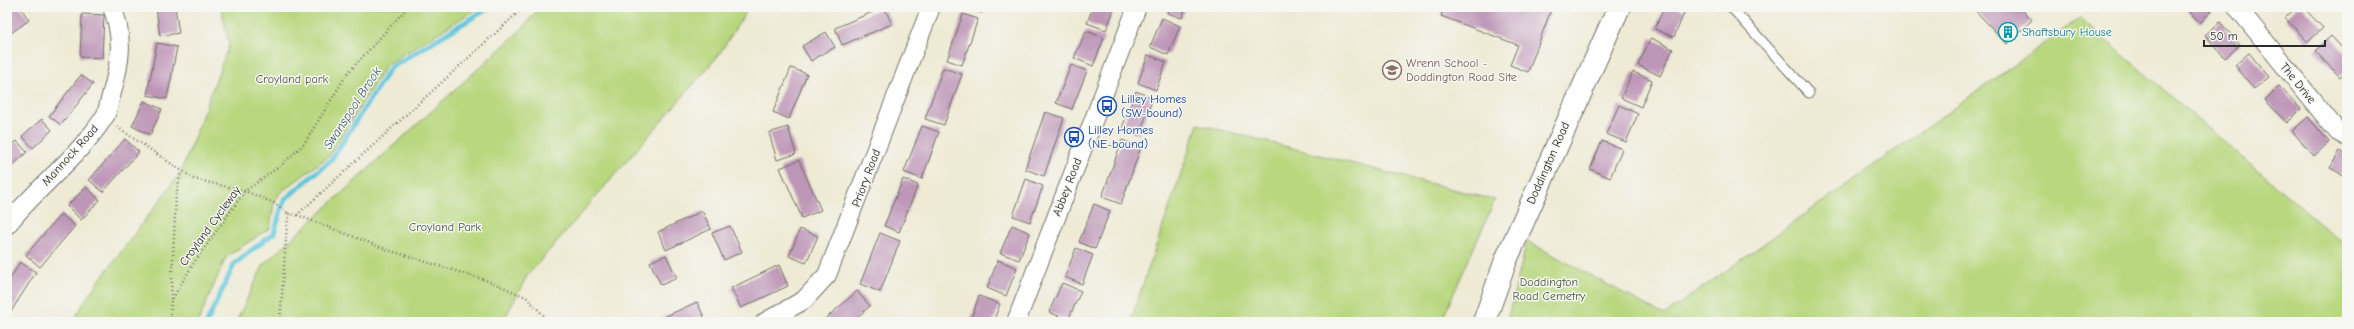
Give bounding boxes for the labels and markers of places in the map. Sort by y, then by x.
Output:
building icon: Shaftsbury House [1997,21,2019,43]
place label: Shaftsbury House [2022,25,2112,39]
place label: Wrenn School - Doddington Road Site [1406,56,1517,84]
school or university icon: Wrenn School - Doddington Road Site [1381,59,1403,81]
place label: Lilley Homes (SW-bound) [1121,92,1186,120]
bus stop icon: Lilley Homes (SW-bound) [1096,95,1118,117]
place label: Lilley Homes (NE-bound) [1088,123,1153,151]
bus stop icon: Lilley Homes (NE-bound) [1063,126,1085,148]

